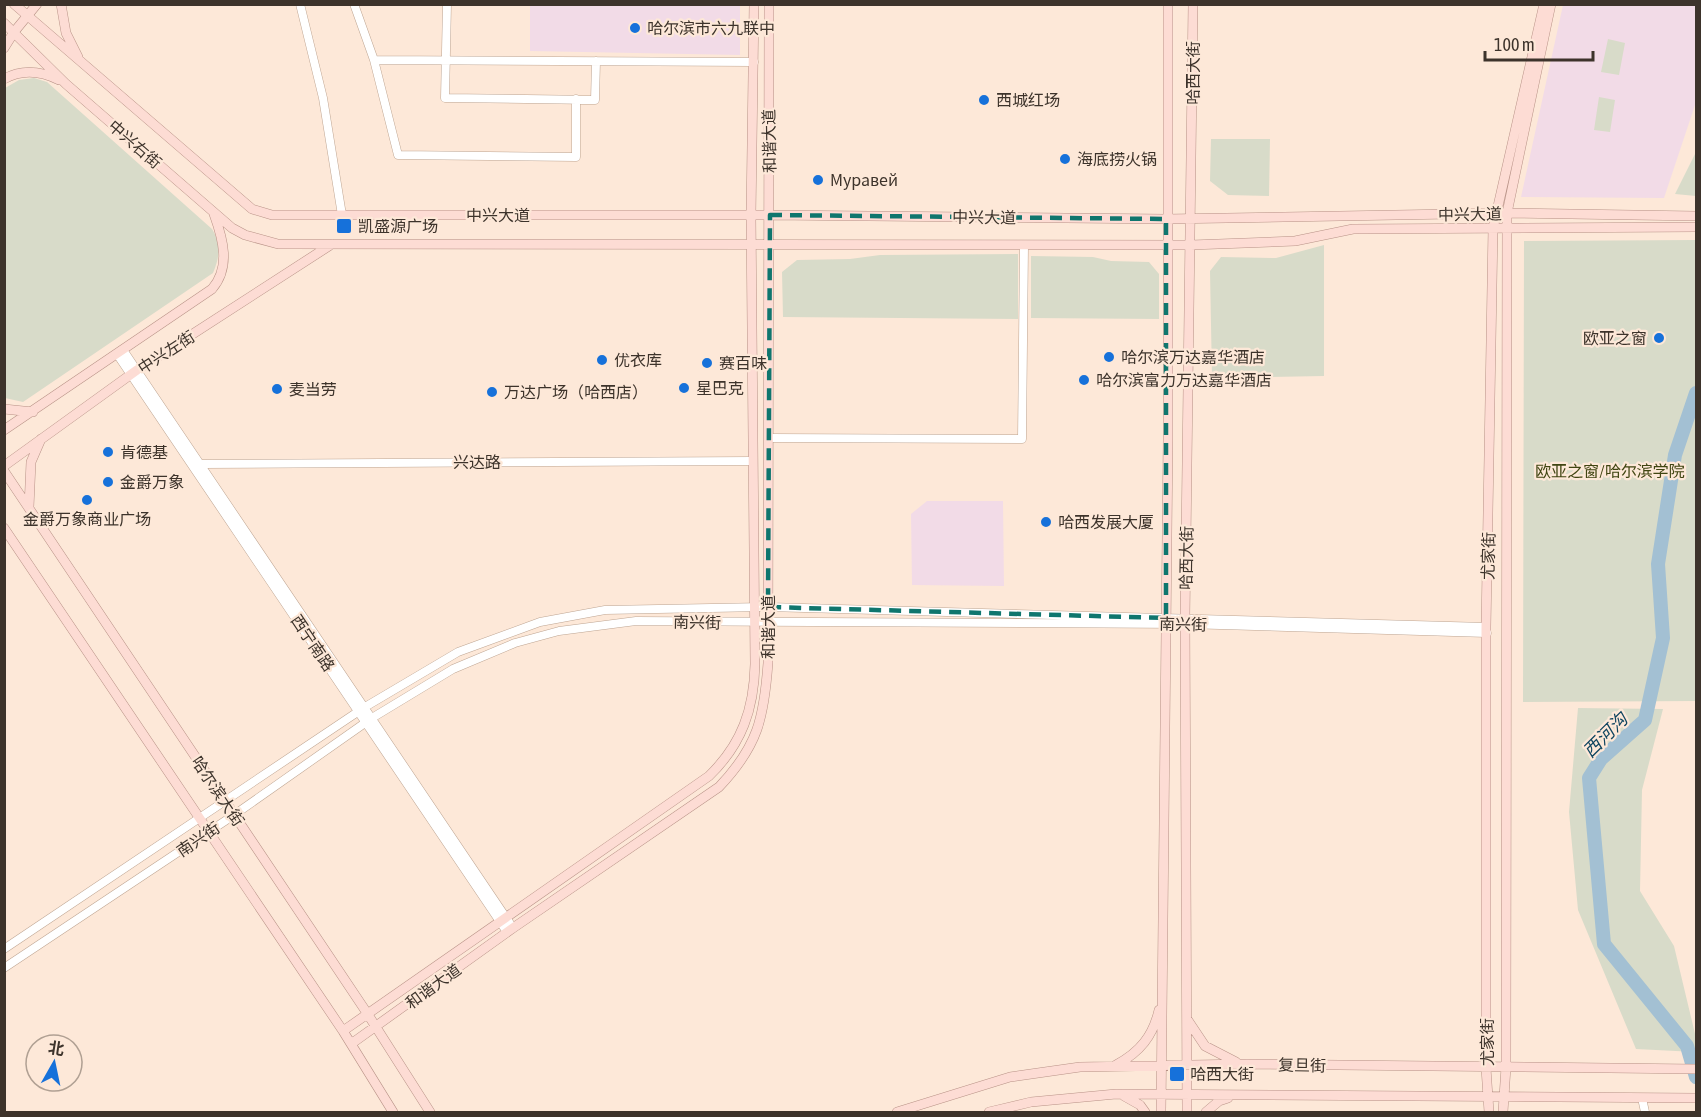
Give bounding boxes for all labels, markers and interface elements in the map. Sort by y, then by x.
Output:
place label: 哈尔滨市六九联中 [647,19,775,37]
marker: 哈尔滨市六九联中 [628,21,642,35]
scale bar [1485,24,1593,62]
text: 100 m [1494,34,1535,55]
street label: 哈西大街 [1184,41,1202,105]
place label: 西城红场 [996,91,1060,109]
marker: 西城红场 [977,93,991,107]
street label: 和谐大道 [759,109,779,173]
street label: 中兴右街 [105,116,165,172]
place label: 海底捞火锅 [1077,150,1157,168]
marker: 海底捞火锅 [1058,152,1072,166]
place label: Муравей [830,171,898,190]
marker: Муравей [811,173,825,187]
street label: 中兴大道 [1438,204,1502,224]
street label: 中兴大道 [466,206,530,224]
street label: 中兴大道 [952,207,1016,227]
marker: 凯盛源广场 [335,217,353,235]
place label: 凯盛源广场 [358,217,438,235]
street label: 中兴左街 [134,327,198,377]
place label: 欧亚之窗 [1583,329,1647,347]
marker: 欧亚之窗 [1652,331,1666,345]
place label: 哈尔滨万达嘉华酒店 [1121,348,1265,366]
marker: 哈尔滨万达嘉华酒店 [1102,350,1116,364]
place label: 优衣库 [614,351,662,369]
marker: 优衣库 [595,353,609,367]
place label: 赛百味 [719,354,767,372]
marker: 赛百味 [700,356,714,370]
place label: 哈尔滨富力万达嘉华酒店 [1096,371,1272,389]
marker: 哈尔滨富力万达嘉华酒店 [1077,373,1091,387]
place label: 星巴克 [696,379,744,397]
place label: 麦当劳 [289,380,337,398]
marker: 星巴克 [677,381,691,395]
marker: 麦当劳 [270,382,284,396]
place label: 万达广场（哈西店） [504,383,648,401]
marker: 万达广场（哈西店） [485,385,499,399]
place label: 肯德基 [120,443,168,461]
marker: 肯德基 [101,445,115,459]
street label: 兴达路 [453,453,501,471]
park label: 欧亚之窗/哈尔滨学院 [1535,462,1685,480]
place label: 金爵万象 [120,473,184,491]
marker: 金爵万象 [101,475,115,489]
marker: 金爵万象商业广场 [80,493,94,507]
place label: 金爵万象商业广场 [23,510,151,528]
place label: 哈西发展大厦 [1058,513,1154,531]
marker: 哈西发展大厦 [1039,515,1053,529]
street label: 哈西大街 [1176,526,1196,590]
street label: 尤家街 [1479,532,1497,580]
street label: 和谐大道 [759,595,777,659]
street label: 西宁南路 [288,611,338,675]
street label: 南兴街 [673,613,721,631]
street label: 南兴街 [1159,615,1207,633]
water label: 西河沟 [1578,707,1633,762]
street label: 哈尔滨大街 [188,753,248,829]
street label: 南兴街 [173,818,223,860]
street label: 和谐大道 [402,960,464,1012]
street label: 尤家街 [1478,1018,1496,1066]
north arrow [24,1033,84,1093]
text: 北 [47,1038,66,1058]
street label: 复旦街 [1278,1056,1326,1074]
marker: 哈西大街 [1168,1065,1186,1083]
place label: 哈西大街 [1190,1065,1254,1083]

